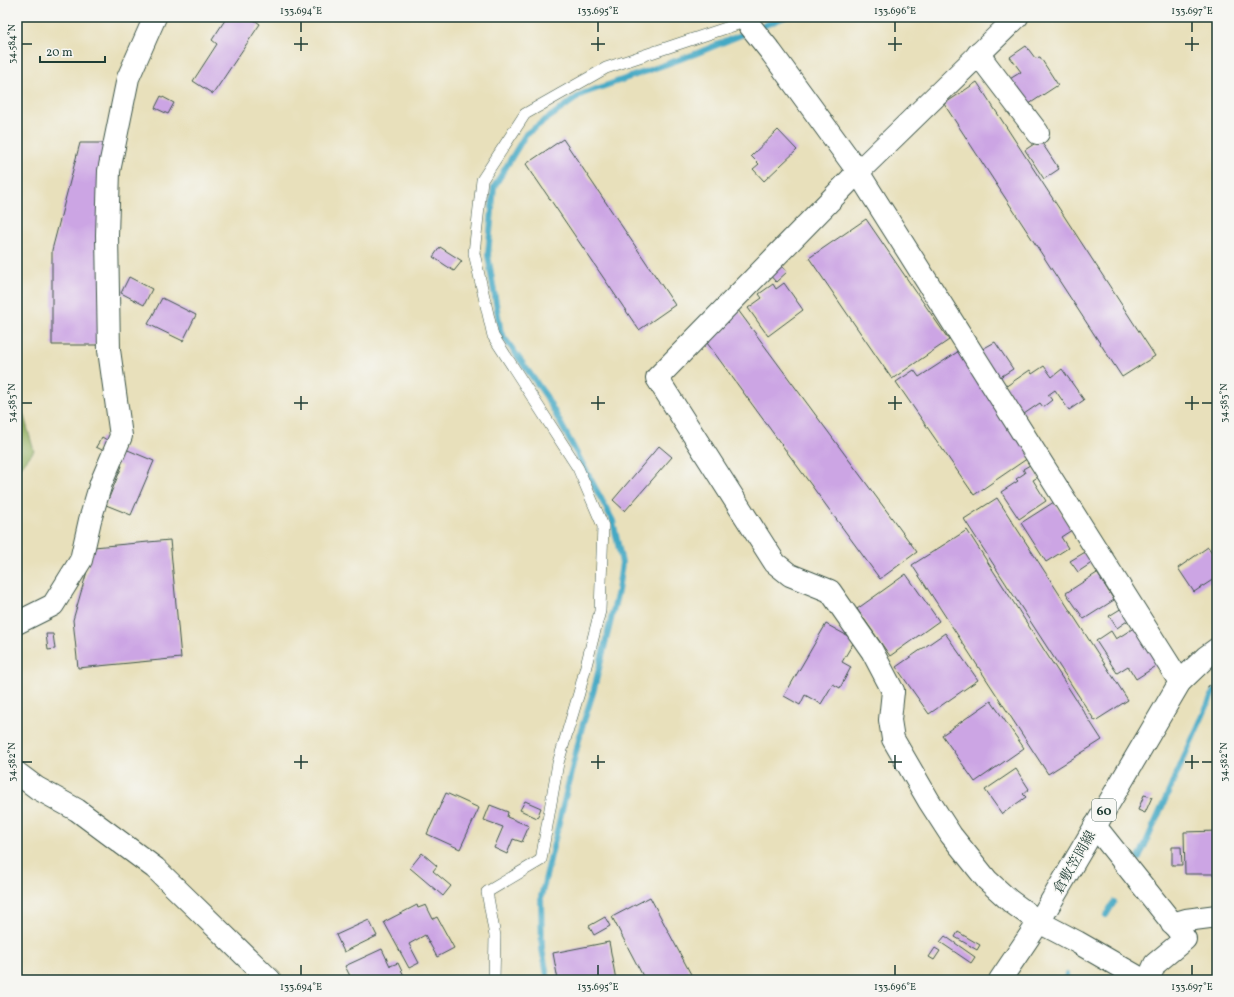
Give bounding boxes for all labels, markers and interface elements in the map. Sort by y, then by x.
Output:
text: 133.694°E [280,4,322,18]
text: 133.695°E [577,4,619,18]
text: 133.696°E [874,4,916,18]
text: 133.697°E [1171,4,1213,18]
text: 34.584°N [5,24,19,64]
scale bar [40,38,105,64]
text: 20 m [46,45,73,61]
text: 34.583°N [5,383,19,423]
text: 34.583°N [1217,383,1231,423]
text: 34.582°N [5,742,19,782]
text: 34.582°N [1217,742,1231,782]
road number: 60 [1092,799,1116,821]
street label: 倉敷笠岡線 [1050,828,1101,898]
text: 133.694°E [280,980,322,994]
text: 133.695°E [577,980,619,994]
text: 133.696°E [874,980,916,994]
text: 133.697°E [1171,980,1213,994]

